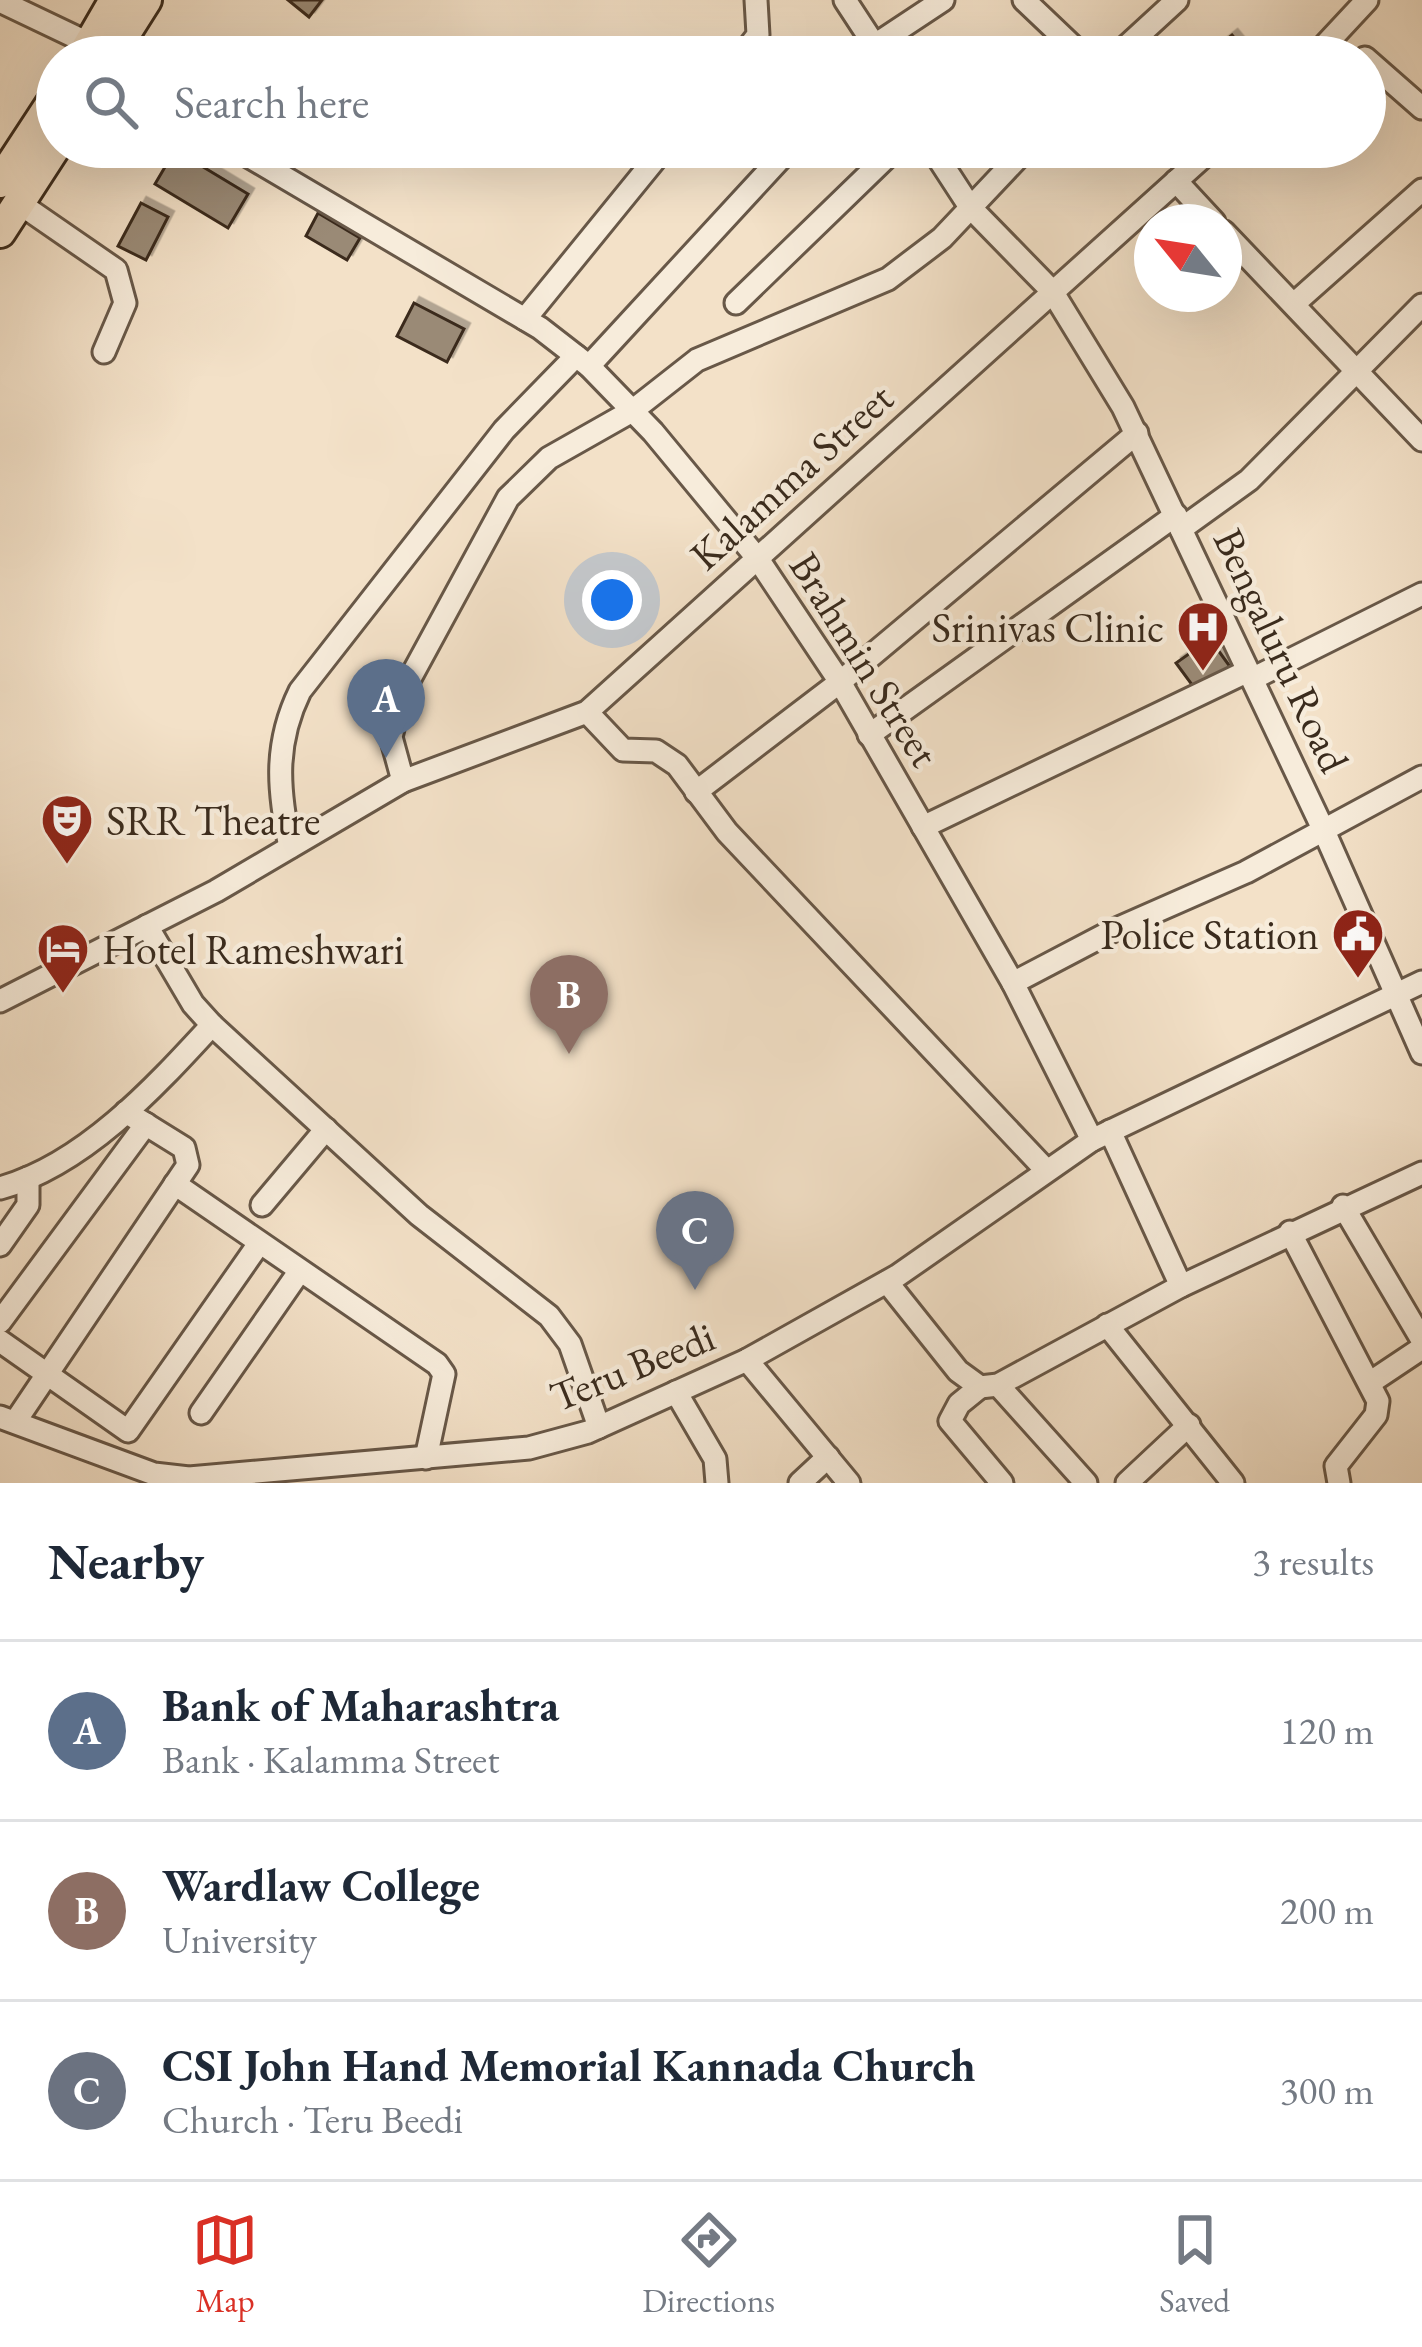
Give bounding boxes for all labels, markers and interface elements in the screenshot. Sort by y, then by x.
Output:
search box [36,36,1386,168]
icon: search [78,69,144,135]
text: Search here [174,73,369,131]
north arrow [1134,204,1242,312]
street label: Kalamma Street [678,371,904,582]
street label: Bengaluru Road [1201,519,1362,782]
street label: Brahmin Street [777,542,952,777]
your location [582,570,642,630]
hospital icon: Srinivas Clinic [1175,599,1231,673]
place label: Srinivas Clinic [931,600,1164,655]
pin: A [347,659,425,758]
theatre icon: SRR Theatre [39,792,95,866]
place label: SRR Theatre [106,793,320,848]
public building icon: Police Station [1330,906,1386,980]
place label: Police Station [1100,907,1319,962]
hotel icon: Hotel Rameshwari [35,921,91,995]
place label: Hotel Rameshwari [102,922,404,977]
pin: B [530,955,608,1054]
pin: C [656,1191,734,1290]
street label: Teru Beedi [542,1309,723,1424]
text: Nearby [48,1528,204,1594]
text: 3 results [1252,1536,1374,1587]
text: Bank of Maharashtra [162,1676,559,1734]
text: A [73,1705,101,1756]
text: 120 m [1280,1705,1374,1756]
text: Bank · Kalamma Street [162,1734,500,1785]
text: Wardlaw College [162,1856,480,1914]
text: B [75,1885,99,1936]
text: 200 m [1280,1885,1374,1936]
text: University [162,1914,317,1965]
text: CSI John Hand Memorial Kannada Church [162,2036,976,2094]
text: C [73,2065,101,2116]
text: 300 m [1280,2065,1374,2116]
text: Church · Teru Beedi [162,2094,463,2145]
tab: Map [192,2207,258,2322]
tab: Directions [642,2207,775,2322]
tab: Saved [1159,2207,1230,2322]

